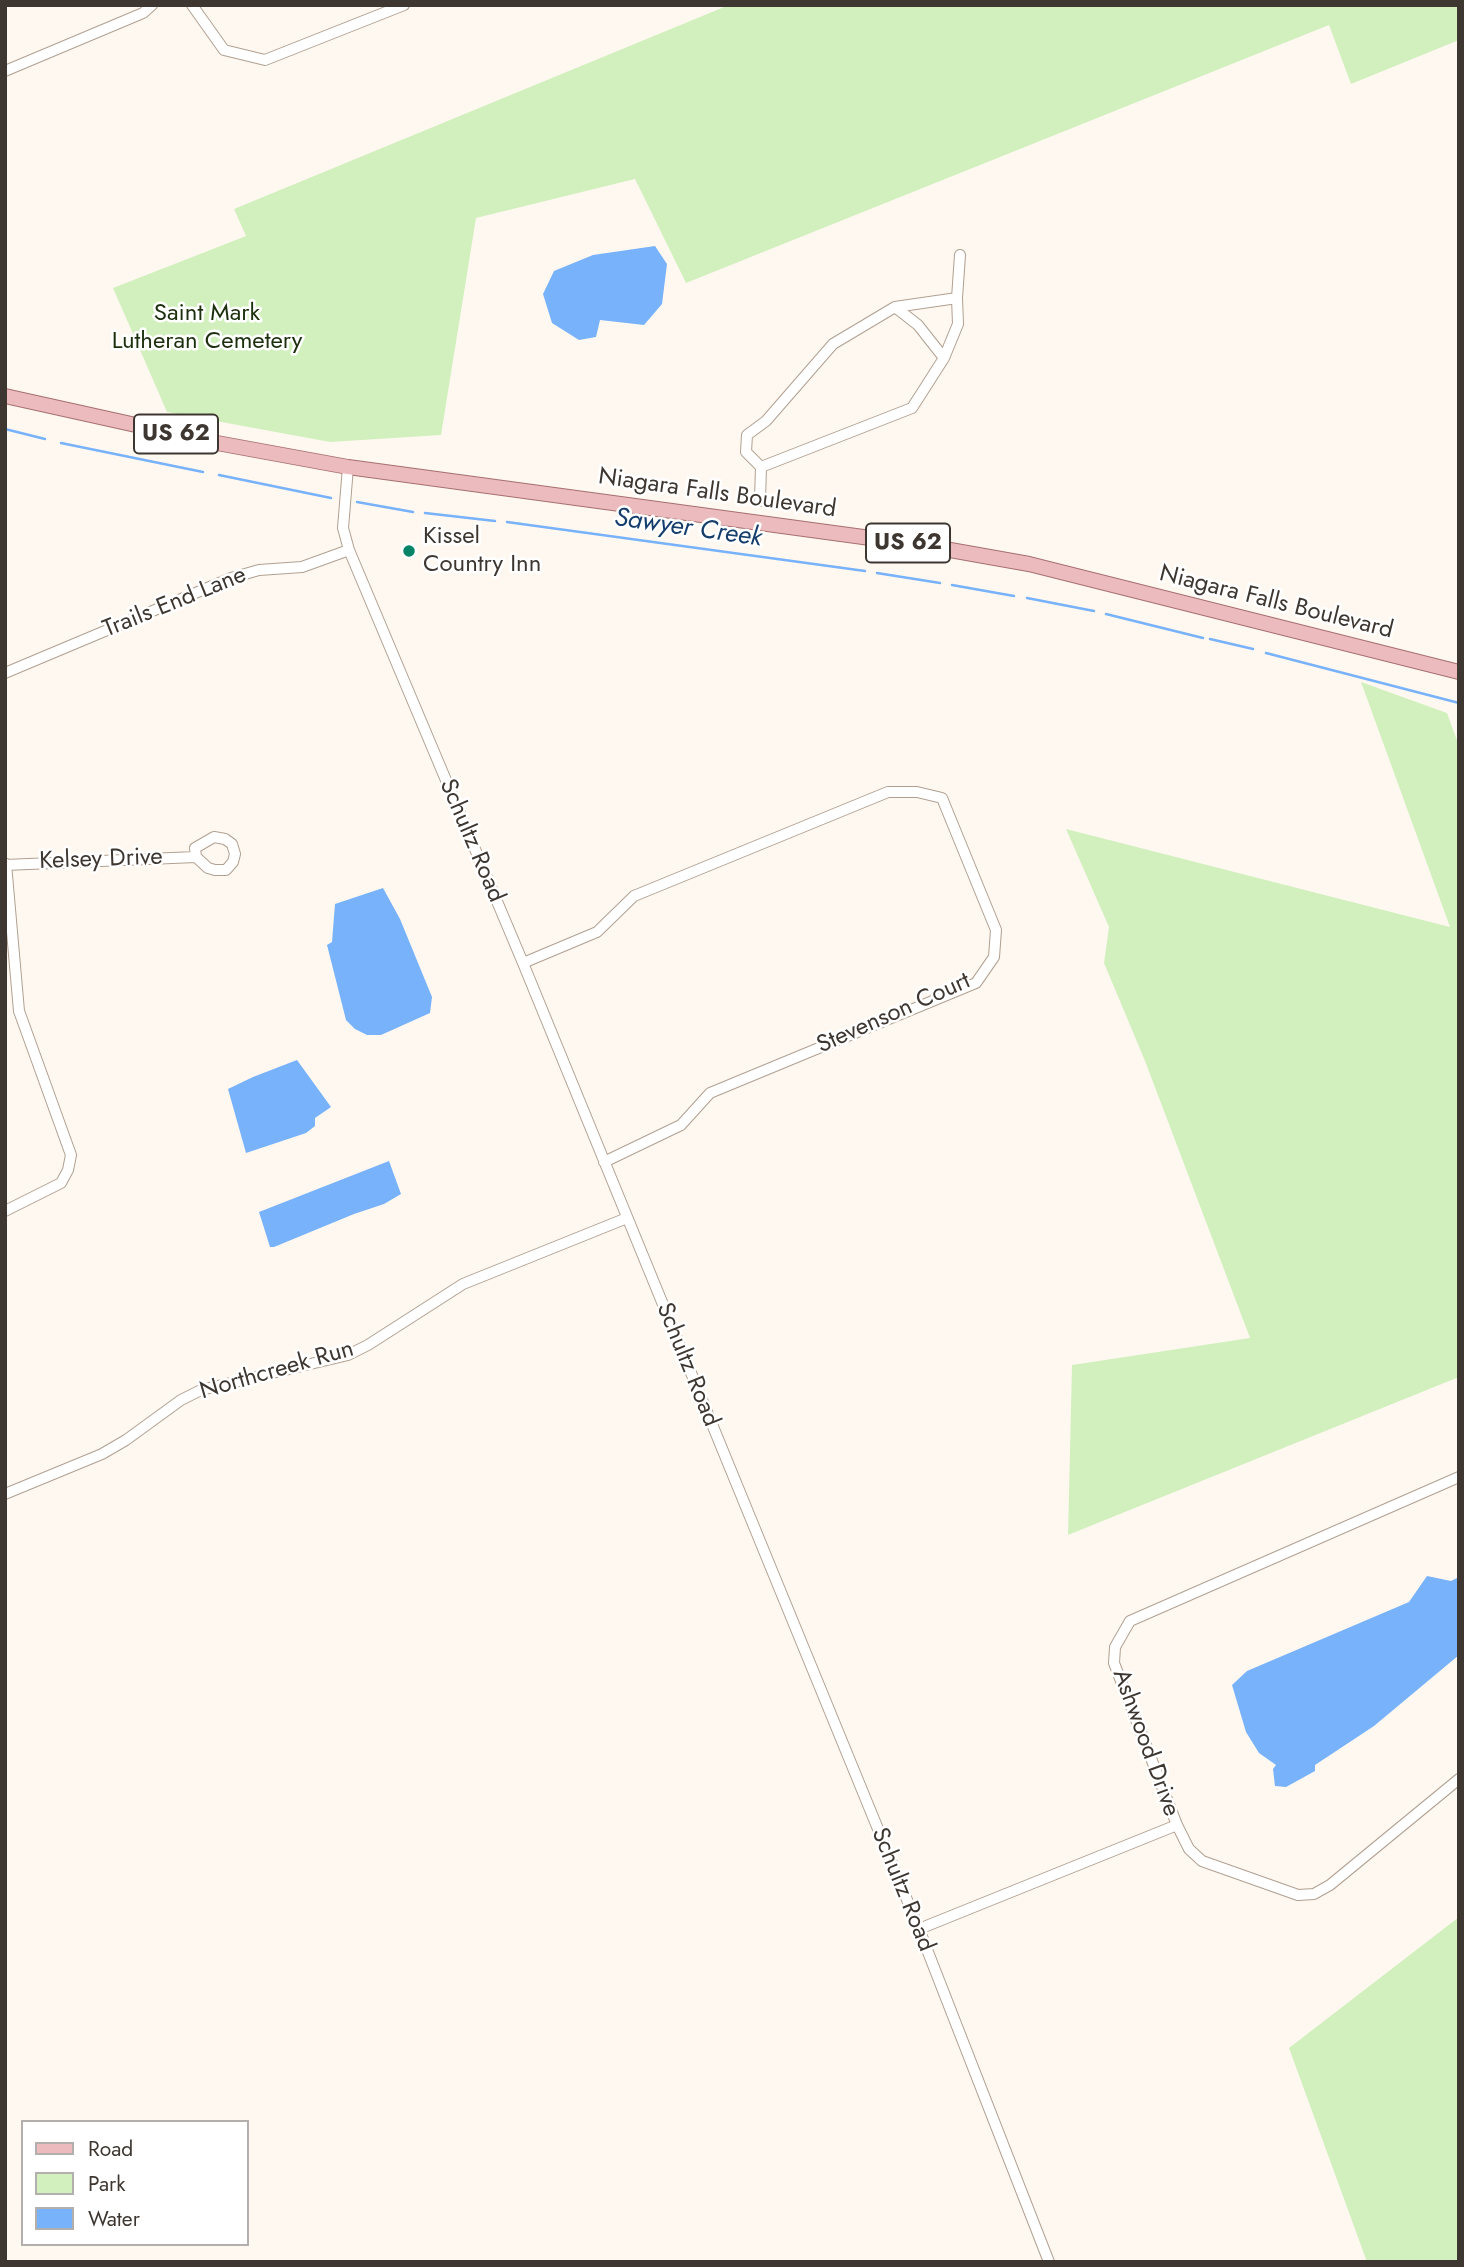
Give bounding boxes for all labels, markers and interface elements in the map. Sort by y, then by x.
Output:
park label: Saint Mark Lutheran Cemetery [112,300,302,356]
road number: US 62 [134,414,218,454]
street label: Niagara Falls Boulevard [596,463,838,525]
water label: Sawyer Creek [612,503,764,555]
place label: Kissel Country Inn [423,523,541,579]
road number: US 62 [866,524,950,562]
marker: Kissel Country Inn [401,543,417,559]
street label: Niagara Falls Boulevard [1156,560,1396,646]
street label: Trails End Lane [99,561,251,645]
street label: Schultz Road [432,775,510,907]
street label: Kelsey Drive [39,843,163,877]
street label: Stevenson Court [813,967,975,1061]
street label: Schultz Road [649,1299,725,1431]
street label: Northcreek Run [197,1335,357,1407]
street label: Ashwood Drive [1105,1666,1185,1820]
street label: Schultz Road [864,1824,940,1956]
legend [21,2120,248,2246]
text: Road [88,2134,133,2164]
text: Park [88,2169,125,2199]
text: Water [88,2204,140,2234]

